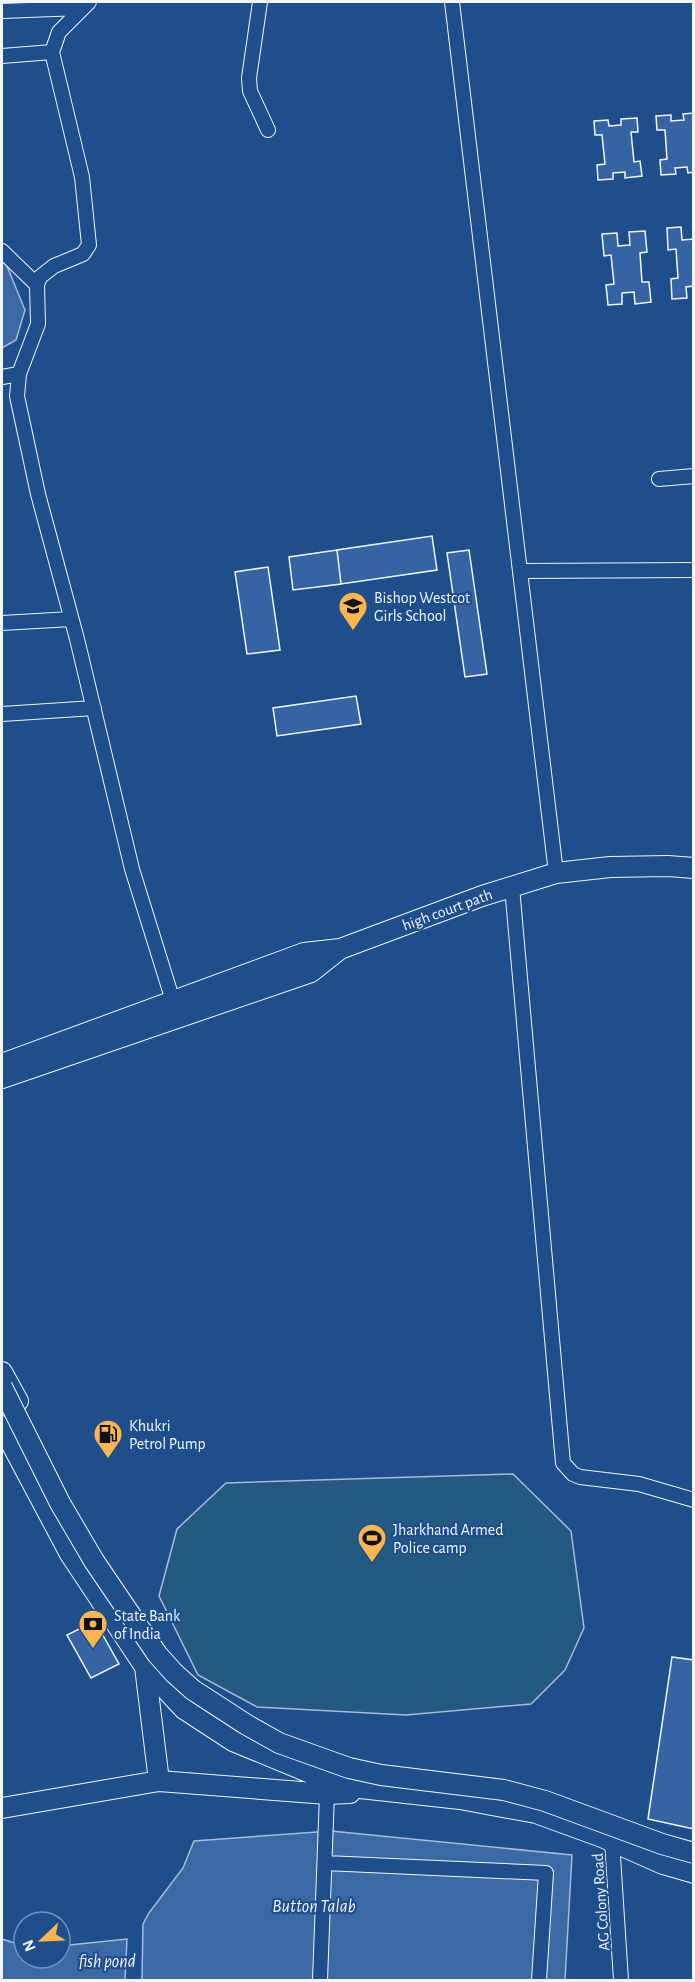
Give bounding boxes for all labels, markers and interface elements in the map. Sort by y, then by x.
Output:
school or university icon: Bishop Westcot Girls School [337,590,369,632]
place label: Bishop Westcot Girls School [374,590,470,624]
street label: high court path [400,886,495,934]
fuel station icon: Khukri Petrol Pump [92,1418,124,1460]
place label: Khukri Petrol Pump [129,1418,206,1452]
sports icon: Jharkhand Armed Police camp [356,1522,388,1564]
place label: Jharkhand Armed Police camp [393,1522,503,1556]
bank icon: State Bank of India [77,1608,109,1650]
place label: State Bank of India [114,1608,181,1642]
street label: AG Colony Road [590,1852,613,1951]
water label: Button Talab [272,1898,356,1916]
north arrow [12,1910,72,1970]
text: N [20,1937,39,1954]
water label: fish pond [78,1953,136,1971]

